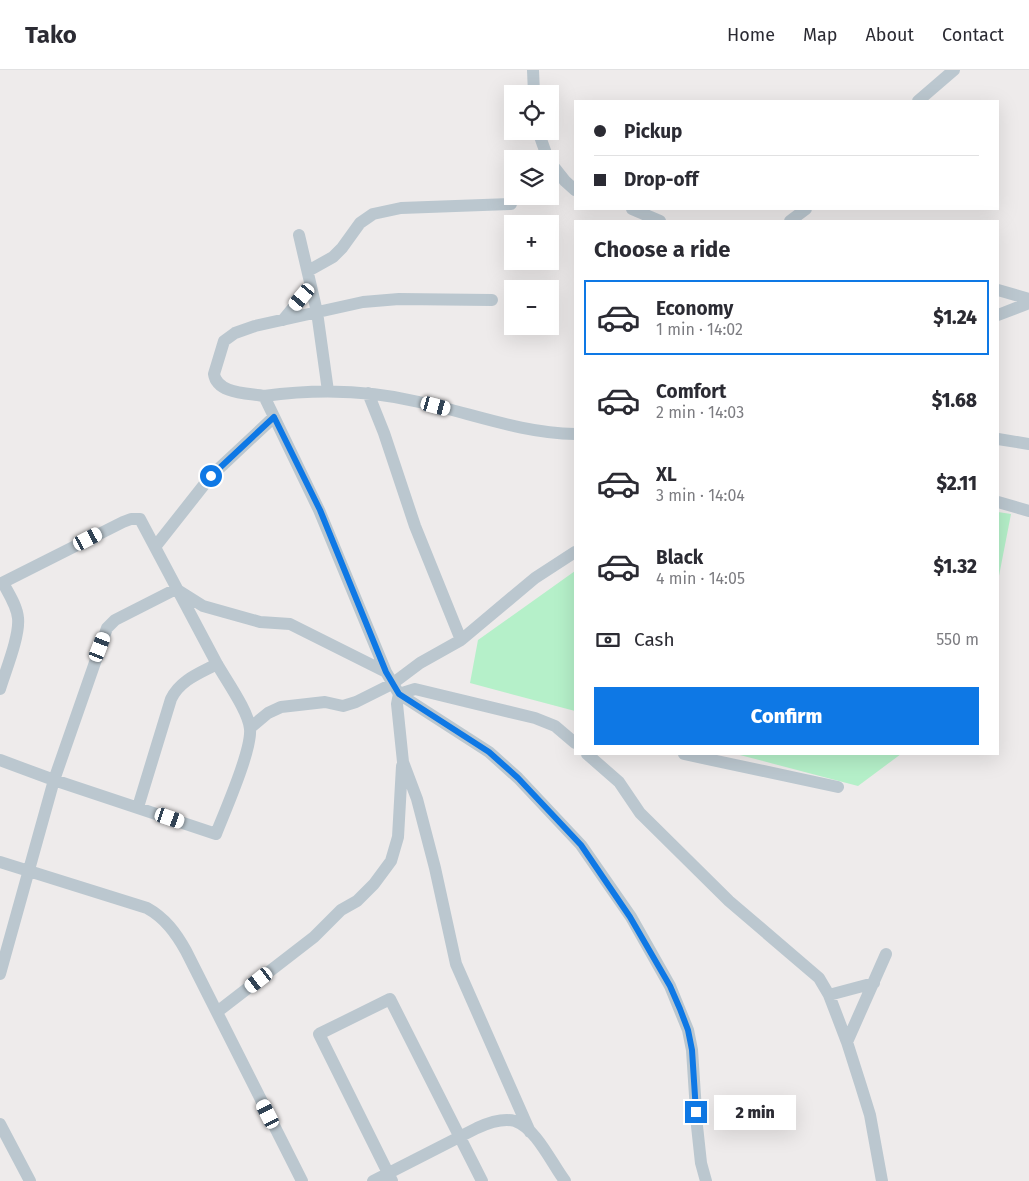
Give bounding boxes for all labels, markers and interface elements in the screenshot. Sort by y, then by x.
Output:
text: Tako [25,21,77,49]
text: Home [727,24,775,46]
text: Map [803,24,837,46]
text: About [865,24,914,46]
text: Contact [942,24,1004,46]
map controls [504,85,559,335]
button: locate [504,85,559,140]
text: Pickup [624,120,682,143]
button: layers [504,150,559,205]
text: Drop-off [624,168,698,191]
button: + [504,215,559,270]
text: Choose a ride [594,236,730,263]
button: − [504,280,559,335]
car [286,281,317,313]
icon: car [596,295,641,340]
text: Economy [656,297,733,320]
text: $1.24 [933,306,977,329]
text: 1 min · 14:02 [656,320,743,339]
icon: car [596,378,641,423]
text: Comfort [656,380,726,403]
text: $1.68 [932,389,977,412]
car [419,395,452,417]
text: 2 min · 14:03 [656,403,744,422]
icon: car [596,461,641,506]
text: XL [656,463,677,486]
route start [200,465,222,487]
text: $2.11 [936,472,977,495]
text: 3 min · 14:04 [656,486,745,505]
car [71,526,104,552]
icon: car [596,544,641,589]
text: Black [656,546,703,569]
text: $1.32 [934,555,977,578]
text: 4 min · 14:05 [656,569,745,588]
icon: cash [594,626,622,654]
text: Cash [634,628,675,651]
car [87,630,112,664]
text: 550 m [936,630,979,649]
button: Confirm [594,687,979,745]
car [153,806,186,830]
car [242,965,275,995]
callout: 2 min [714,1094,796,1130]
car [254,1097,281,1131]
route end [685,1101,707,1123]
text: 2 min [735,1103,775,1122]

